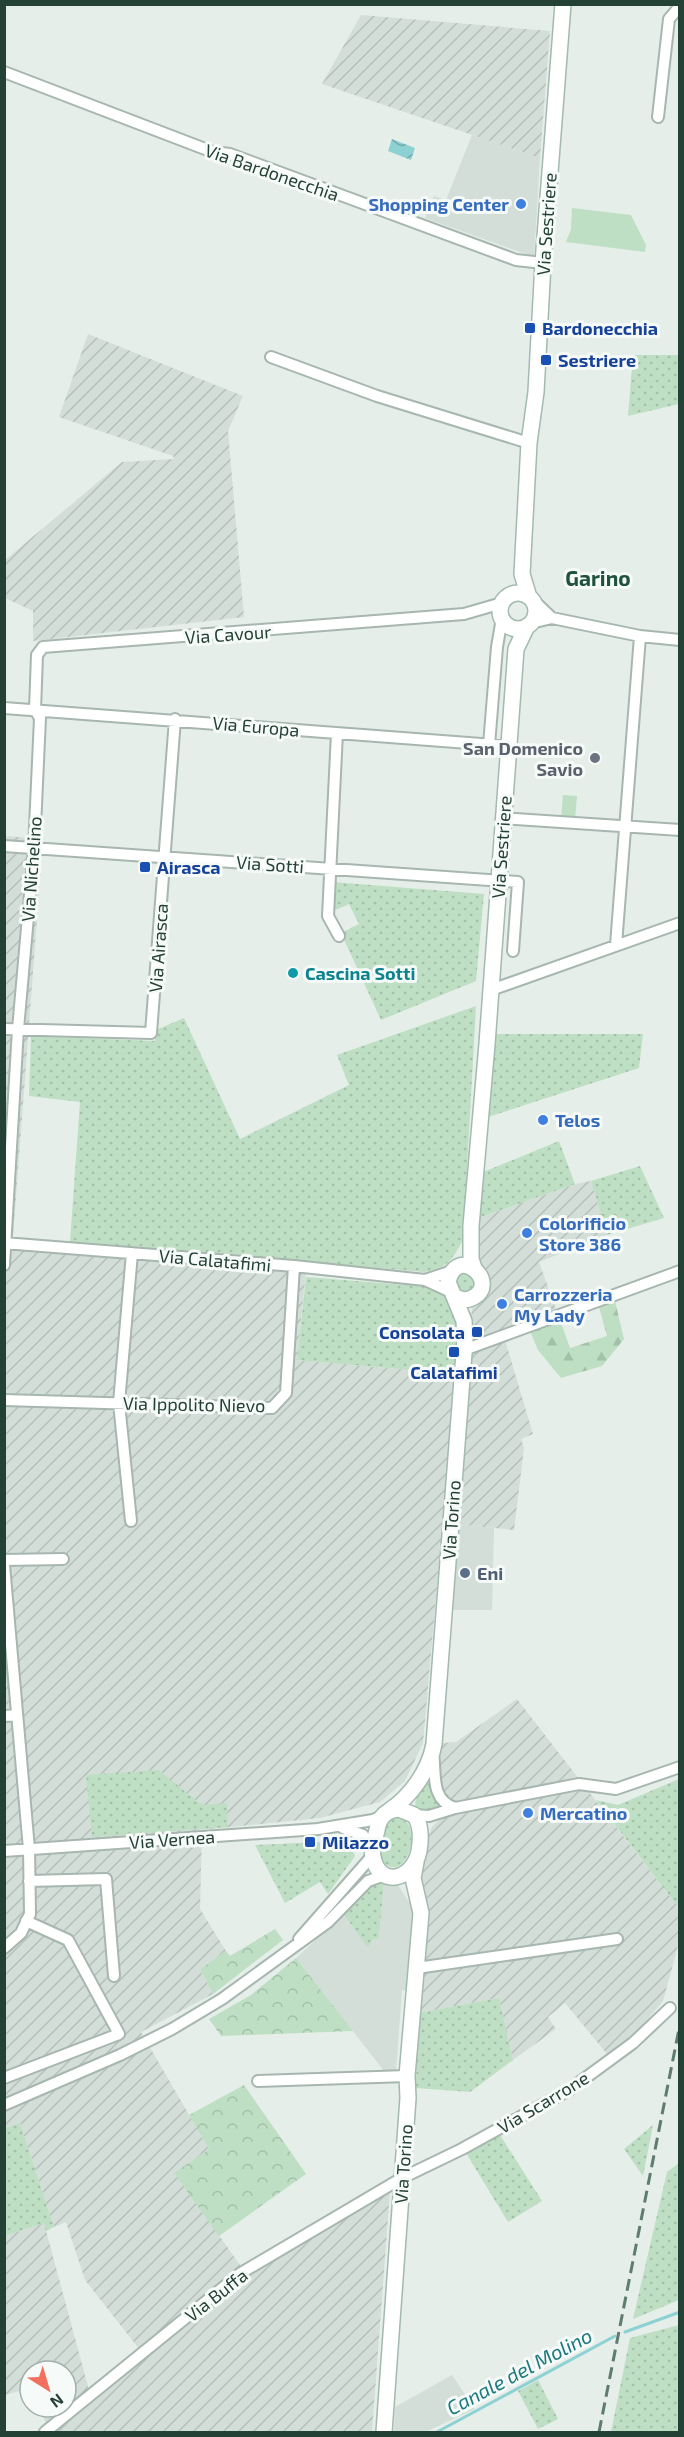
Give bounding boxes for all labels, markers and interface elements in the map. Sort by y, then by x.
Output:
street label: Via Bardonecchia [202,139,342,205]
street label: Via Sestriere [531,172,561,276]
place label: Shopping Center [369,193,509,215]
marker: Shopping Center [514,197,528,211]
place label: Bardonecchia [542,317,658,339]
marker: Bardonecchia [523,321,537,335]
place label: Sestriere [558,349,636,371]
marker: Sestriere [539,353,553,367]
district label: Garino [565,565,631,590]
street label: Via Cavour [184,620,272,648]
street label: Via Europa [212,711,300,741]
place label: San Domenico Savio [463,737,583,780]
marker: San Domenico Savio [588,751,602,765]
street label: Via Sestriere [486,795,516,899]
street label: Via Nichelino [16,815,46,923]
street label: Via Sotti [235,851,305,877]
place label: Airasca [157,856,221,878]
marker: Airasca [138,860,152,874]
street label: Via Airasca [144,903,172,993]
place label: Cascina Sotti [305,962,415,984]
marker: Cascina Sotti [286,966,300,980]
place label: Telos [555,1109,600,1131]
marker: Telos [536,1113,550,1127]
place label: Colorificio Store 386 [539,1212,626,1255]
marker: Colorificio Store 386 [520,1226,534,1240]
street label: Via Calatafimi [158,1244,272,1276]
place label: Carrozzeria My Lady [514,1283,613,1326]
marker: Carrozzeria My Lady [495,1297,509,1311]
place label: Consolata [379,1321,465,1343]
marker: Consolata [470,1325,484,1339]
marker: Calatafimi [447,1345,461,1359]
place label: Calatafimi [410,1361,498,1383]
street label: Via Ippolito Nievo [123,1392,265,1416]
street label: Via Torino [437,1479,465,1561]
place label: Eni [477,1562,503,1584]
marker: Eni [458,1566,472,1580]
place label: Mercatino [540,1802,627,1824]
marker: Mercatino [521,1806,535,1820]
street label: Via Vernea [128,1825,216,1853]
place label: Milazzo [322,1831,389,1853]
marker: Milazzo [303,1835,317,1849]
street label: Via Scarrone [493,2066,593,2138]
street label: Via Torino [389,2123,417,2205]
street label: Via Buffa [180,2264,252,2326]
water label: Canale del Molino [442,2323,596,2419]
north arrow [18,2359,78,2419]
text: N [47,2390,68,2412]

